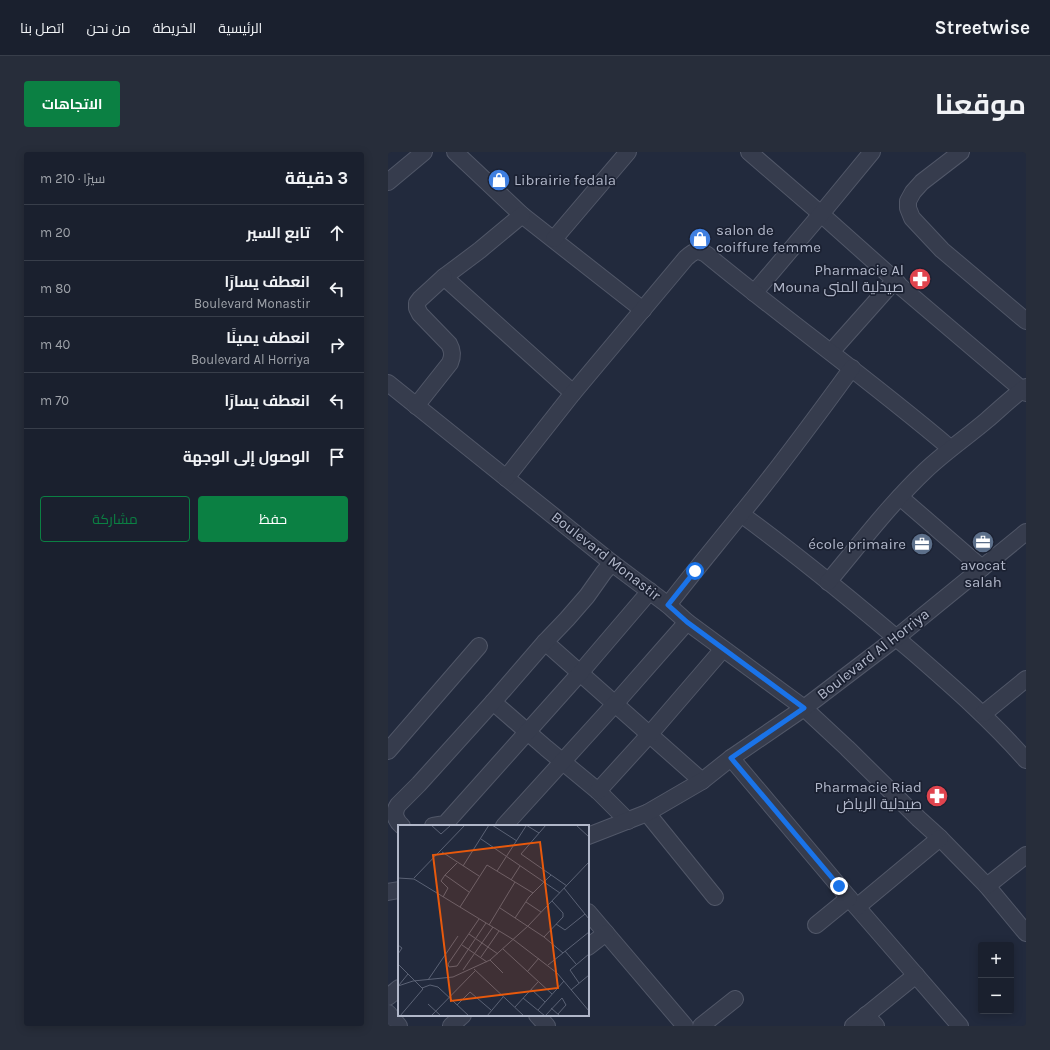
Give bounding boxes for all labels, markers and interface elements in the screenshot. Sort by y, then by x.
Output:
text: Streetwise [935,17,1030,39]
text: اتصل بنا [20,20,65,37]
text: من نحن [87,20,131,37]
text: الخريطة [153,20,196,37]
text: الرئيسية [218,20,262,37]
button: الاتجاهات [24,81,120,127]
text: موقعنا [935,88,1026,121]
shop icon: Librairie fedala [486,167,512,193]
text: 3 دقيقة [285,168,348,188]
text: سيرًا · 210 m [40,171,105,186]
place label: Librairie fedala [514,171,616,189]
place label: salon de coiffure femme [716,221,821,256]
icon: ahead [326,222,348,244]
text: تابع السير [247,224,310,242]
text: 20 m [40,225,71,240]
shop icon: salon de coiffure femme [687,226,713,252]
place label: Pharmacie Al Mouna صيدلية المنى [773,261,904,297]
pharmacy icon: Pharmacie Al Mouna صيدلية المنى [907,266,933,292]
text: انعطف يسارًا [224,273,310,291]
icon: left [326,278,348,300]
text: 80 m [40,281,71,296]
text: Boulevard Monastir [194,296,310,311]
text: انعطف يمينًا [226,329,310,347]
icon: right [326,334,348,356]
text: 40 m [40,337,70,352]
text: Boulevard Al Horriya [191,352,310,367]
icon: left [326,390,348,412]
text: انعطف يسارًا [224,392,310,410]
text: 70 m [40,393,69,408]
icon: arrive [326,446,348,468]
text: الوصول إلى الوجهة [183,448,310,466]
button: مشاركة [40,496,190,542]
button: حفظ [198,496,348,542]
street label: Boulevard Monastir [548,508,665,605]
office icon: avocat salah [970,529,996,555]
office icon: école primaire [909,531,935,557]
place label: école primaire [808,535,906,553]
place label: avocat salah [960,556,1006,591]
route start [686,562,704,580]
street label: Boulevard Al Horriya [813,605,933,703]
place label: Pharmacie Riad صيدلية الرياض [814,778,922,814]
pharmacy icon: Pharmacie Riad صيدلية الرياض [924,783,950,809]
inset map [398,825,589,1016]
route end [830,877,848,895]
map controls [978,942,1014,1014]
button: + [978,942,1014,978]
button: − [978,978,1014,1014]

